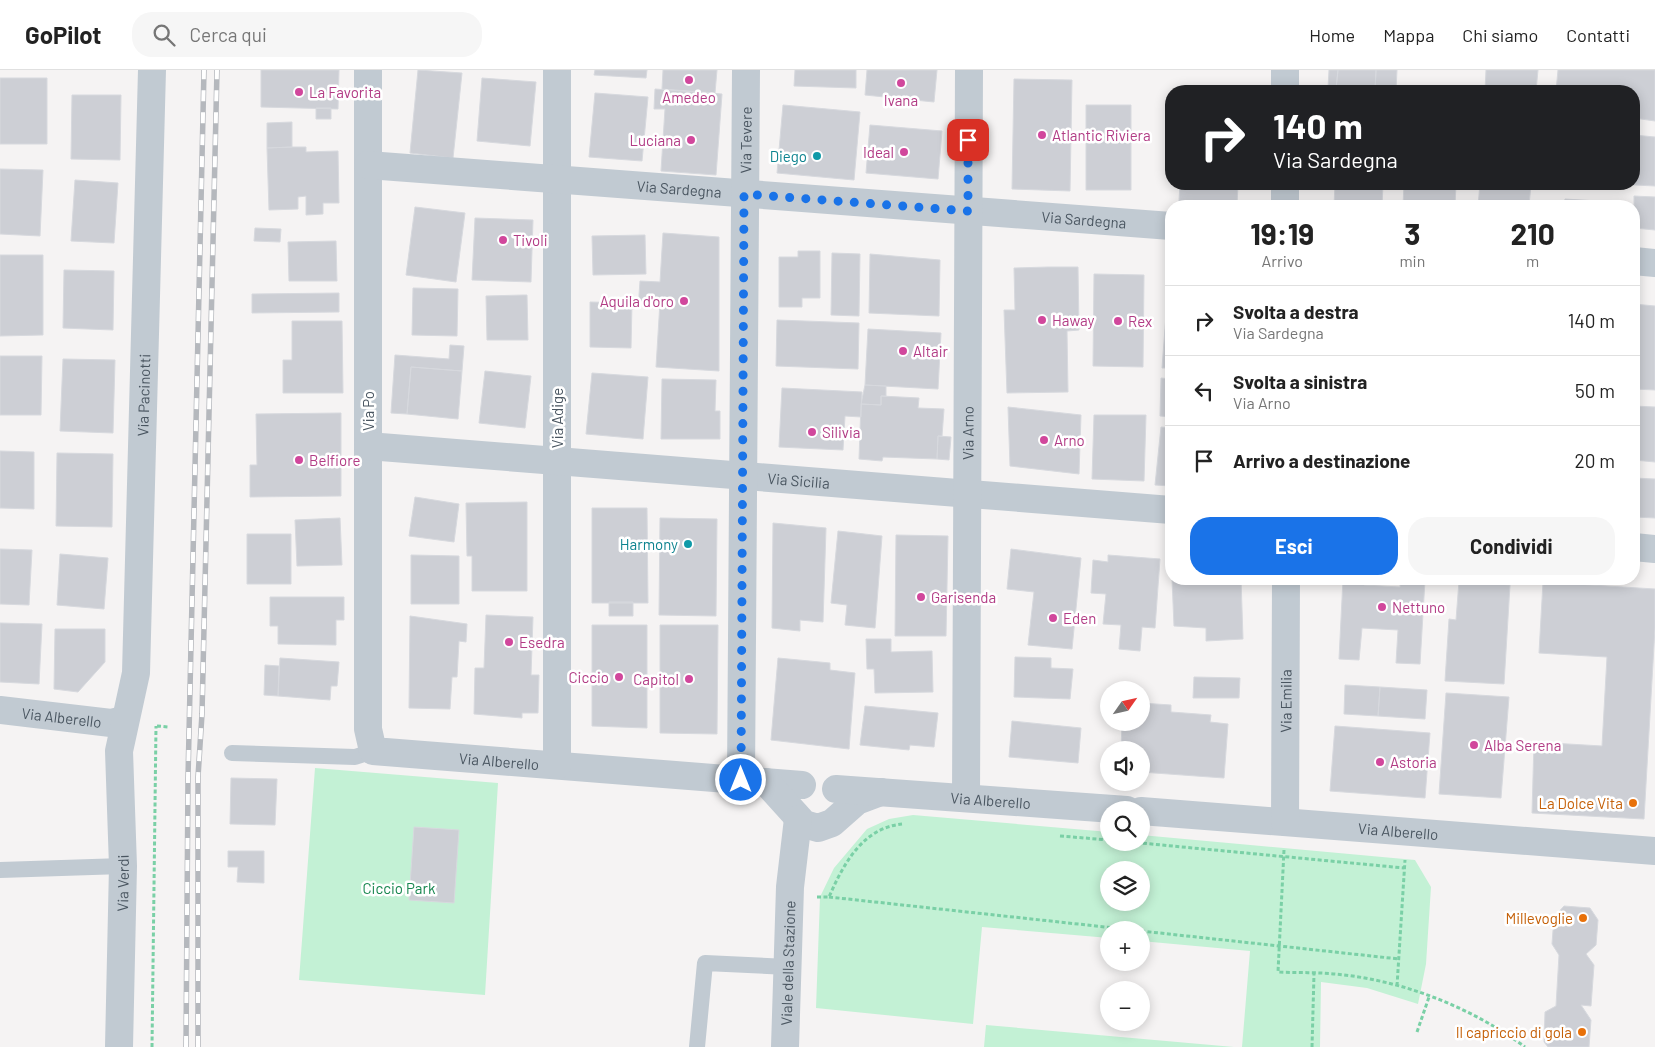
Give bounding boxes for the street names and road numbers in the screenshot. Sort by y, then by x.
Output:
street label: Via Tevere [736,106,755,174]
street label: Via Sardegna [636,176,722,201]
street label: Via Sardegna [1041,207,1127,232]
street label: Via Pacinotti [133,354,153,436]
street label: Via Adige [548,388,566,448]
street label: Via Po [359,391,377,431]
street label: Via Arno [958,406,977,460]
street label: Via Sicilia [767,469,831,492]
street label: Via Emilia [1276,669,1295,733]
street label: Via Alberello [21,704,103,731]
street label: Via Alberello [458,749,540,773]
street label: Via Alberello [950,788,1031,812]
street label: Via Alberello [1357,819,1439,843]
street label: Via Verdi [113,854,132,912]
street label: Viale della Stazione [777,900,799,1026]

